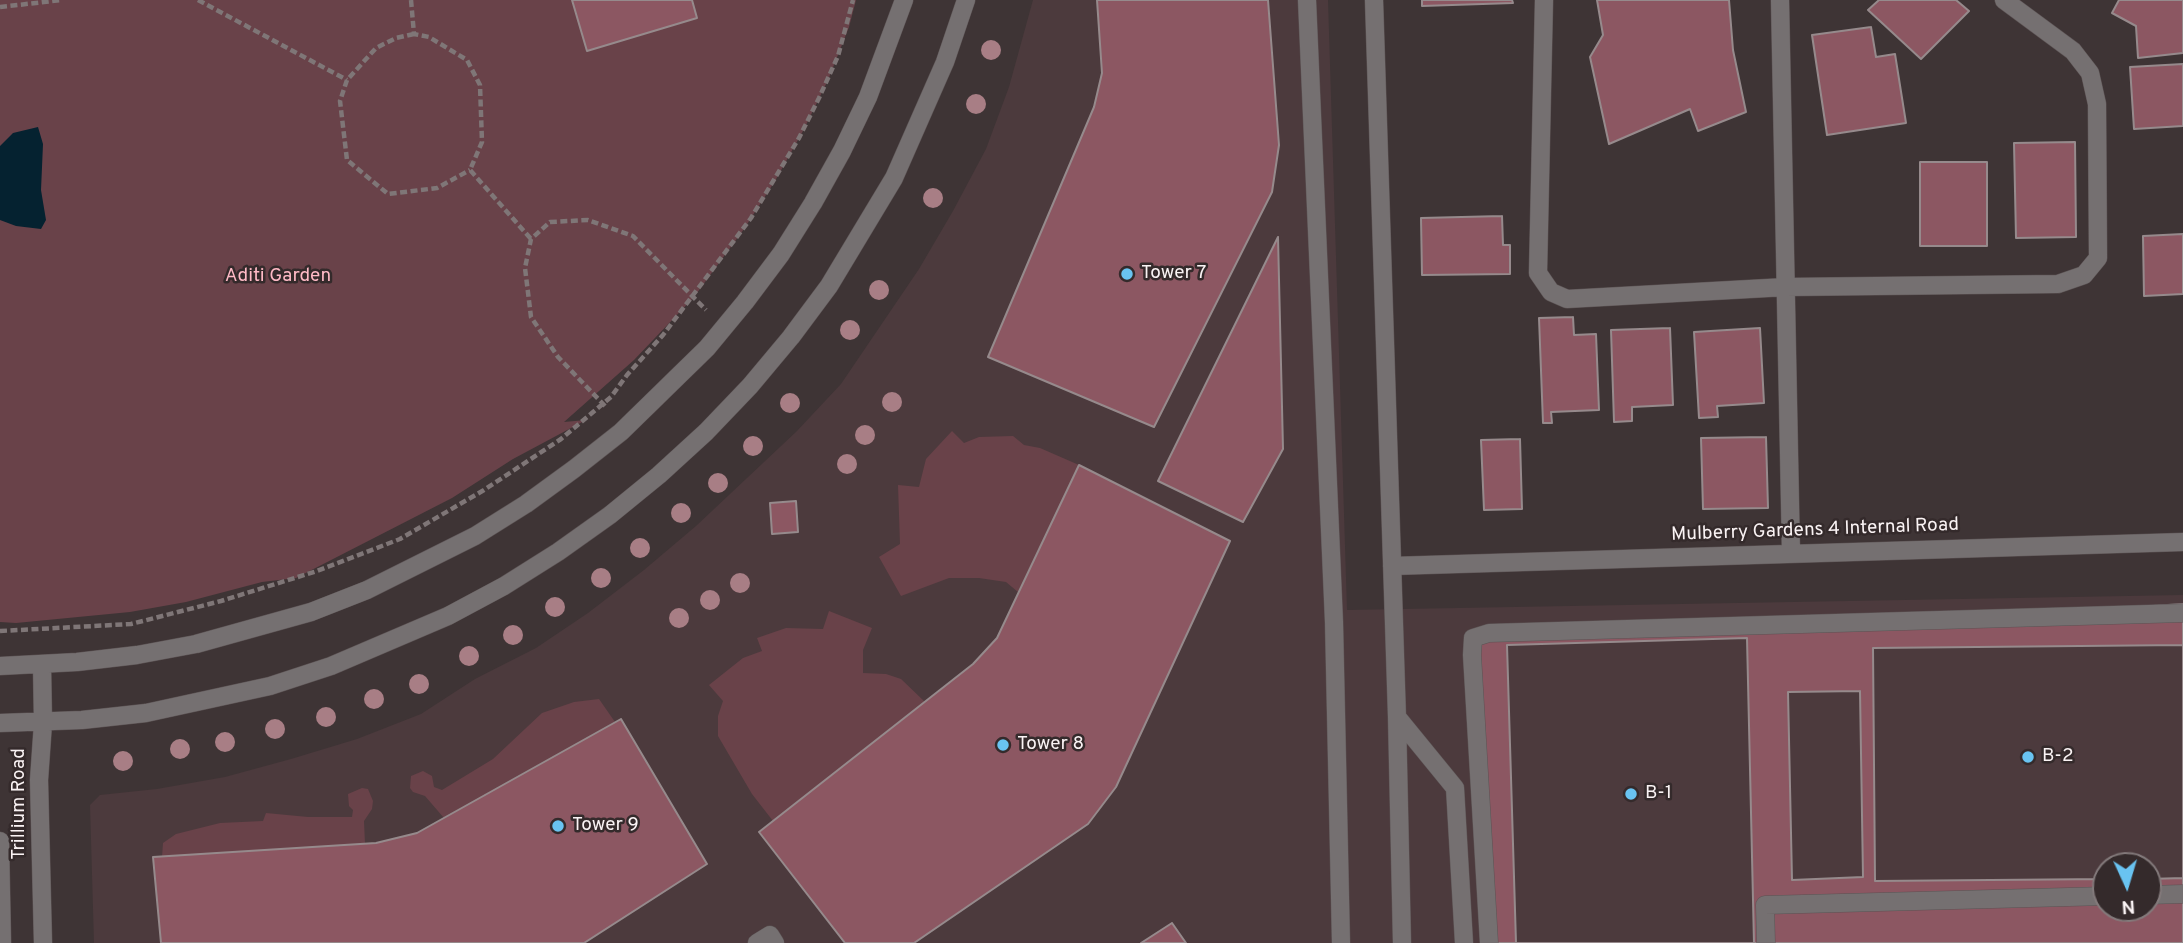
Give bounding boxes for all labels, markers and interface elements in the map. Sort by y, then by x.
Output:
place label: Tower 7 [1141,263,1206,285]
park label: Aditi Garden [225,266,331,288]
marker: Tower 7 [1119,266,1135,282]
street label: Mulberry Gardens 4 Internal Road [1671,515,1959,547]
place label: Tower 8 [1017,734,1084,756]
marker: Tower 8 [995,737,1011,753]
place label: B-2 [2042,746,2074,768]
street label: Trillium Road [9,748,31,860]
marker: B-2 [2020,749,2036,765]
place label: B-1 [1645,783,1672,805]
marker: B-1 [1623,786,1639,802]
place label: Tower 9 [572,815,639,837]
marker: Tower 9 [550,818,566,834]
north arrow [2092,852,2162,922]
text: N [2121,894,2136,918]

